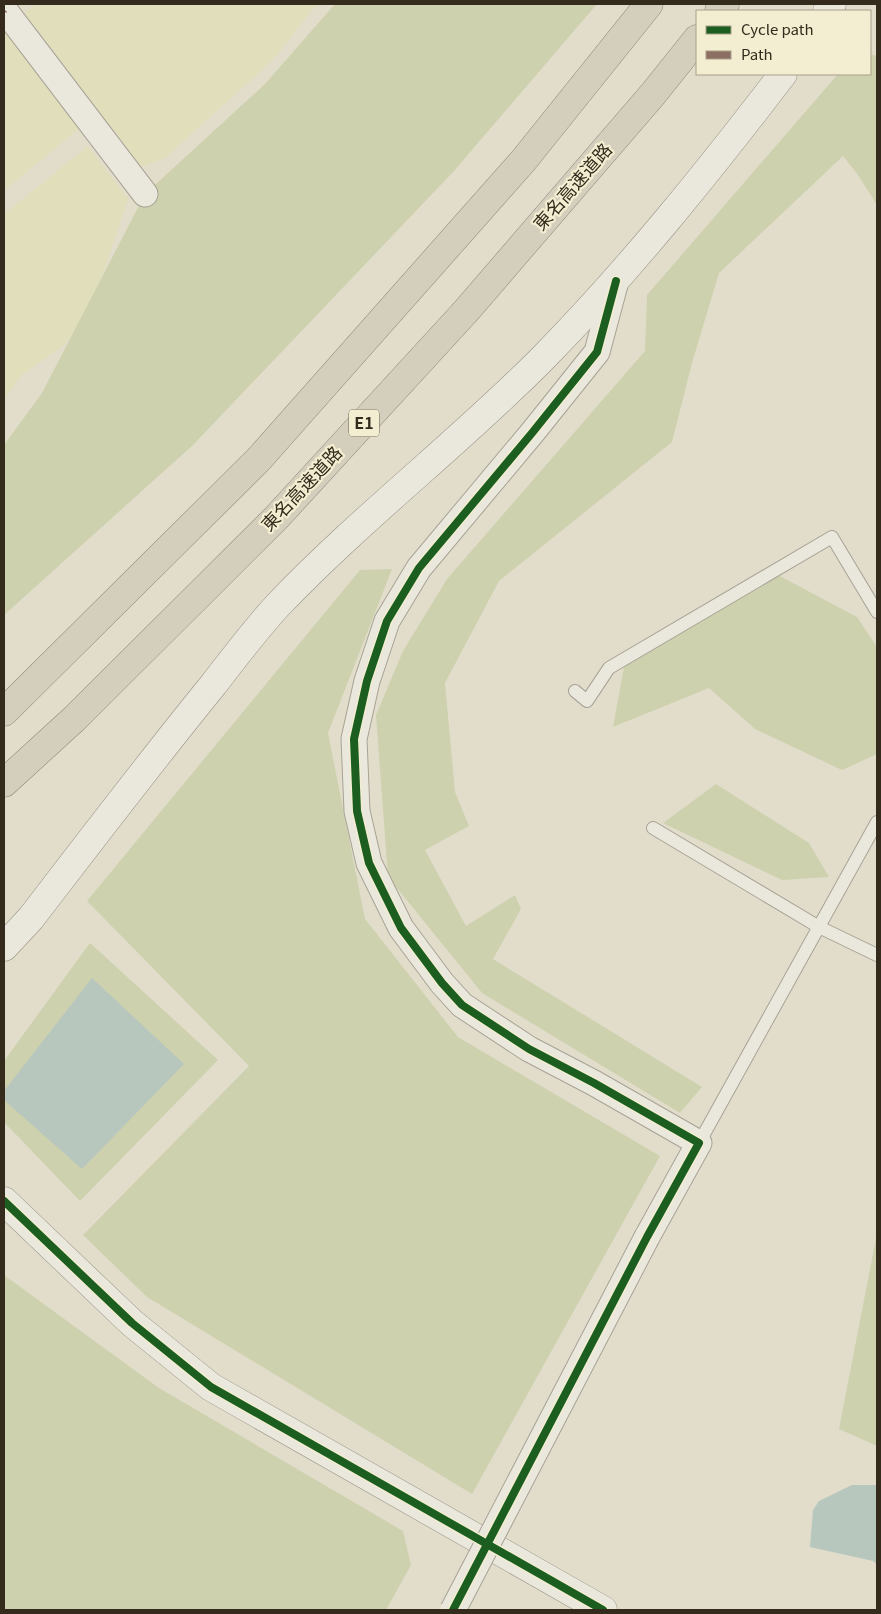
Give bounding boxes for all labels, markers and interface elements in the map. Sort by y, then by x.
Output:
legend [696,10,871,75]
text: Cycle path [741,18,814,39]
text: Path [741,43,773,64]
street label: 東名高速道路 [526,136,617,235]
road number: E1 [349,409,379,436]
street label: 東名高速道路 [254,439,347,536]

